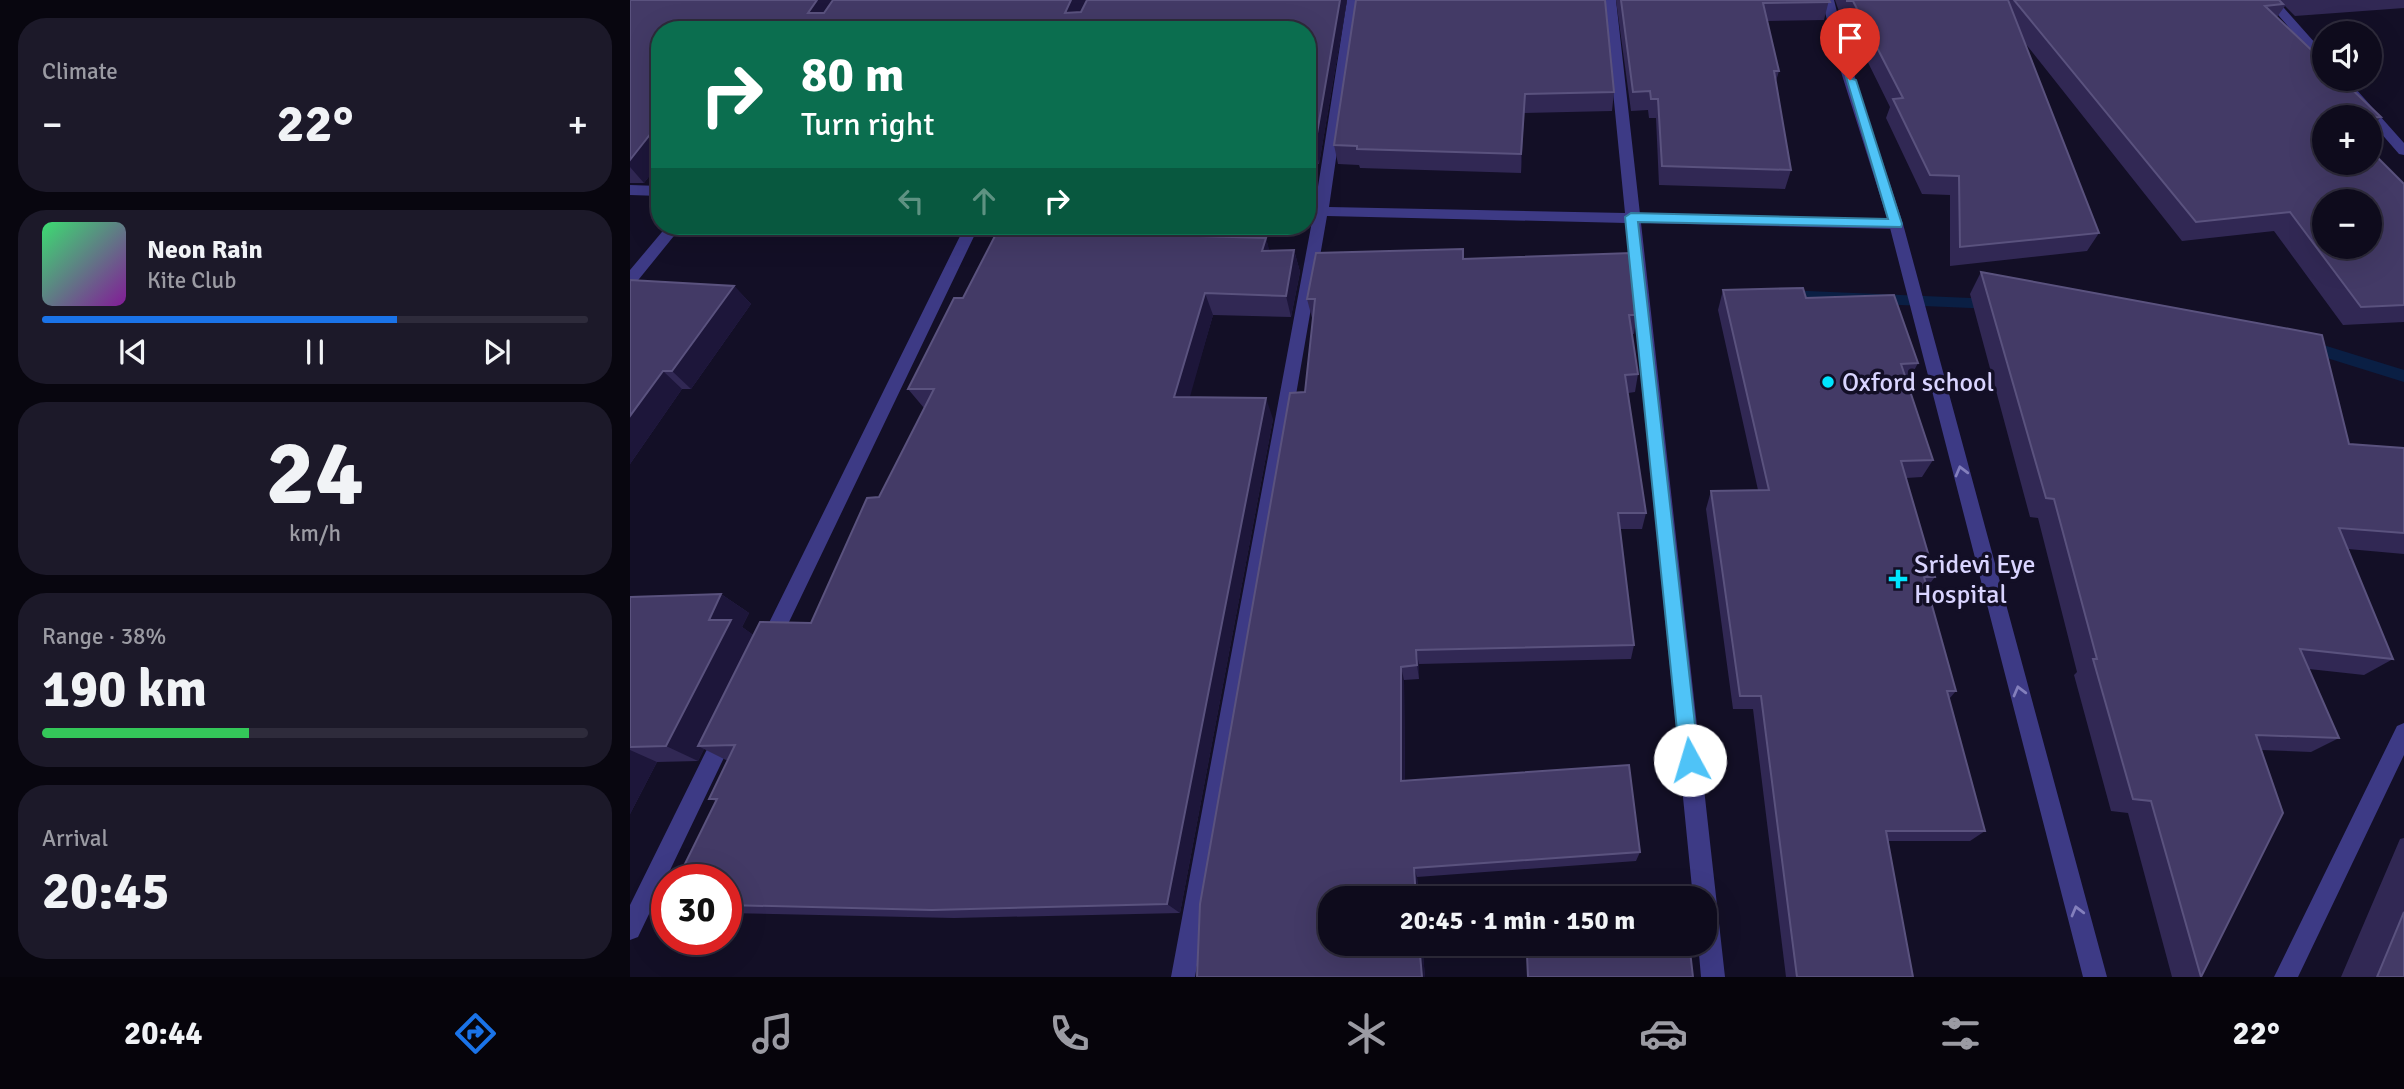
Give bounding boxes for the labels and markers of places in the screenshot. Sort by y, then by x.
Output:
pin [1820,8,1880,80]
place label: Oxford school [1842,367,1994,399]
marker: Oxford school [1820,374,1836,390]
place label: Sridevi Eye Hospital [1914,549,2035,611]
marker: Sridevi Eye Hospital [1888,569,1908,589]

